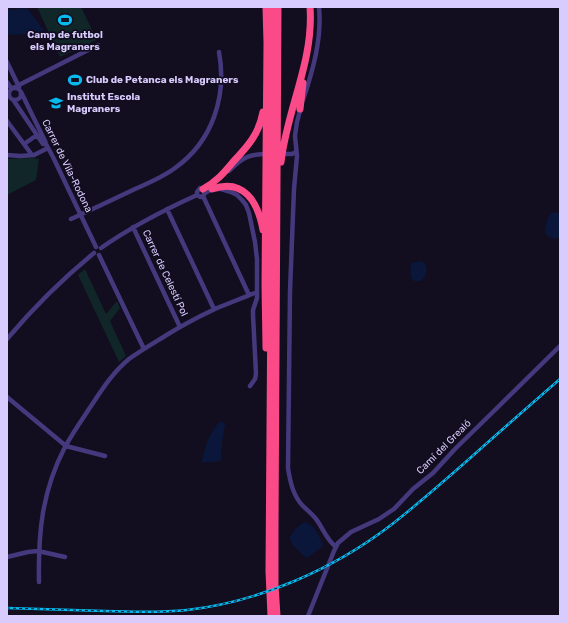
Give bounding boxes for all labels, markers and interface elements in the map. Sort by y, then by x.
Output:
sports icon: Camp de futbol els Magraners [57,12,73,28]
place label: Camp de futbol els Magraners [27,29,103,53]
sports icon: Club de Petanca els Magraners [67,72,83,88]
place label: Club de Petanca els Magraners [86,74,239,86]
place label: Institut Escola Magraners [67,91,140,115]
school or university icon: Institut Escola Magraners [48,95,64,111]
street label: Carrer de Vila-Rodona [39,117,95,215]
street label: Carrer de Celestí Pol [140,228,190,318]
street label: Camí del Grealó [414,417,474,477]

